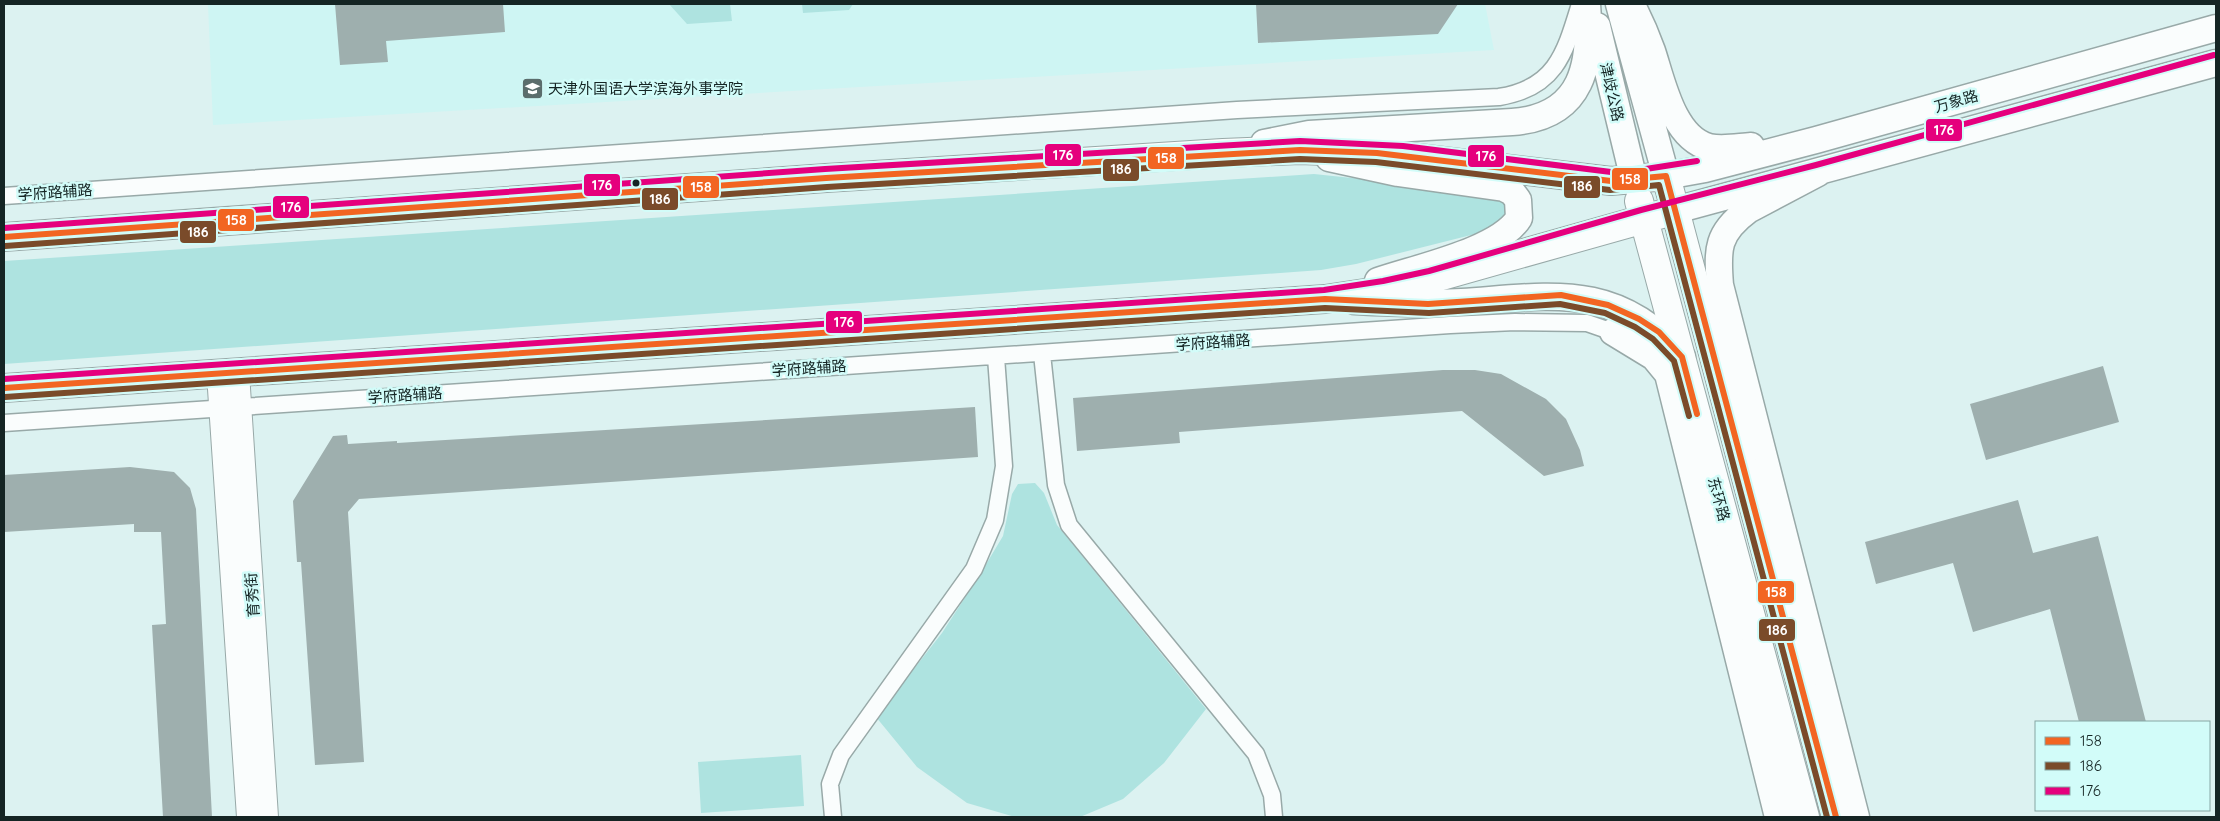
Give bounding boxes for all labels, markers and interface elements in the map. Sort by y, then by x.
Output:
street label: 津歧公路 [1596,61,1628,123]
school or university icon: 天津外国语大学滨海外事学院 [520,76,544,100]
place label: 天津外国语大学滨海外事学院 [548,79,743,98]
street label: 万象路 [1932,86,1980,116]
line badge: 176 [1925,118,1963,142]
text: 176 [1934,121,1954,139]
line badge: 176 [1044,143,1082,167]
line badge: 176 [1467,144,1505,168]
text: 176 [1053,146,1073,164]
line badge: 158 [1147,146,1185,170]
text: 176 [1476,147,1496,165]
text: 158 [1155,149,1177,167]
line badge: 186 [1102,158,1140,182]
text: 186 [1111,160,1132,178]
line badge: 158 [1611,167,1649,191]
text: 158 [1619,170,1641,188]
line badge: 176 [583,173,621,197]
line badge: 158 [682,175,720,199]
line badge: 186 [1563,175,1601,199]
text: 176 [592,176,612,194]
text: 186 [1572,177,1593,195]
unlabelled marker [631,178,641,188]
text: 158 [690,178,712,196]
street label: 学府路辅路 [17,180,93,204]
line badge: 186 [641,187,679,211]
text: 186 [650,190,671,208]
line badge: 176 [272,195,310,219]
text: 176 [281,198,301,216]
line badge: 158 [217,208,255,232]
text: 158 [225,211,247,229]
line badge: 186 [179,220,217,244]
text: 186 [188,223,209,241]
line badge: 176 [825,310,863,334]
text: 176 [834,313,854,331]
street label: 学府路辅路 [1175,330,1251,354]
street label: 学府路辅路 [771,356,847,380]
street label: 学府路辅路 [367,383,443,407]
street label: 东环路 [1704,475,1734,523]
street label: 育秀街 [241,572,263,618]
line badge: 158 [1757,580,1795,604]
text: 158 [1765,583,1787,601]
line badge: 186 [1758,618,1796,642]
text: 186 [1767,621,1788,639]
legend [2035,721,2210,811]
text: 158 [2080,731,2102,750]
text: 186 [2080,756,2102,775]
text: 176 [2080,781,2101,800]

